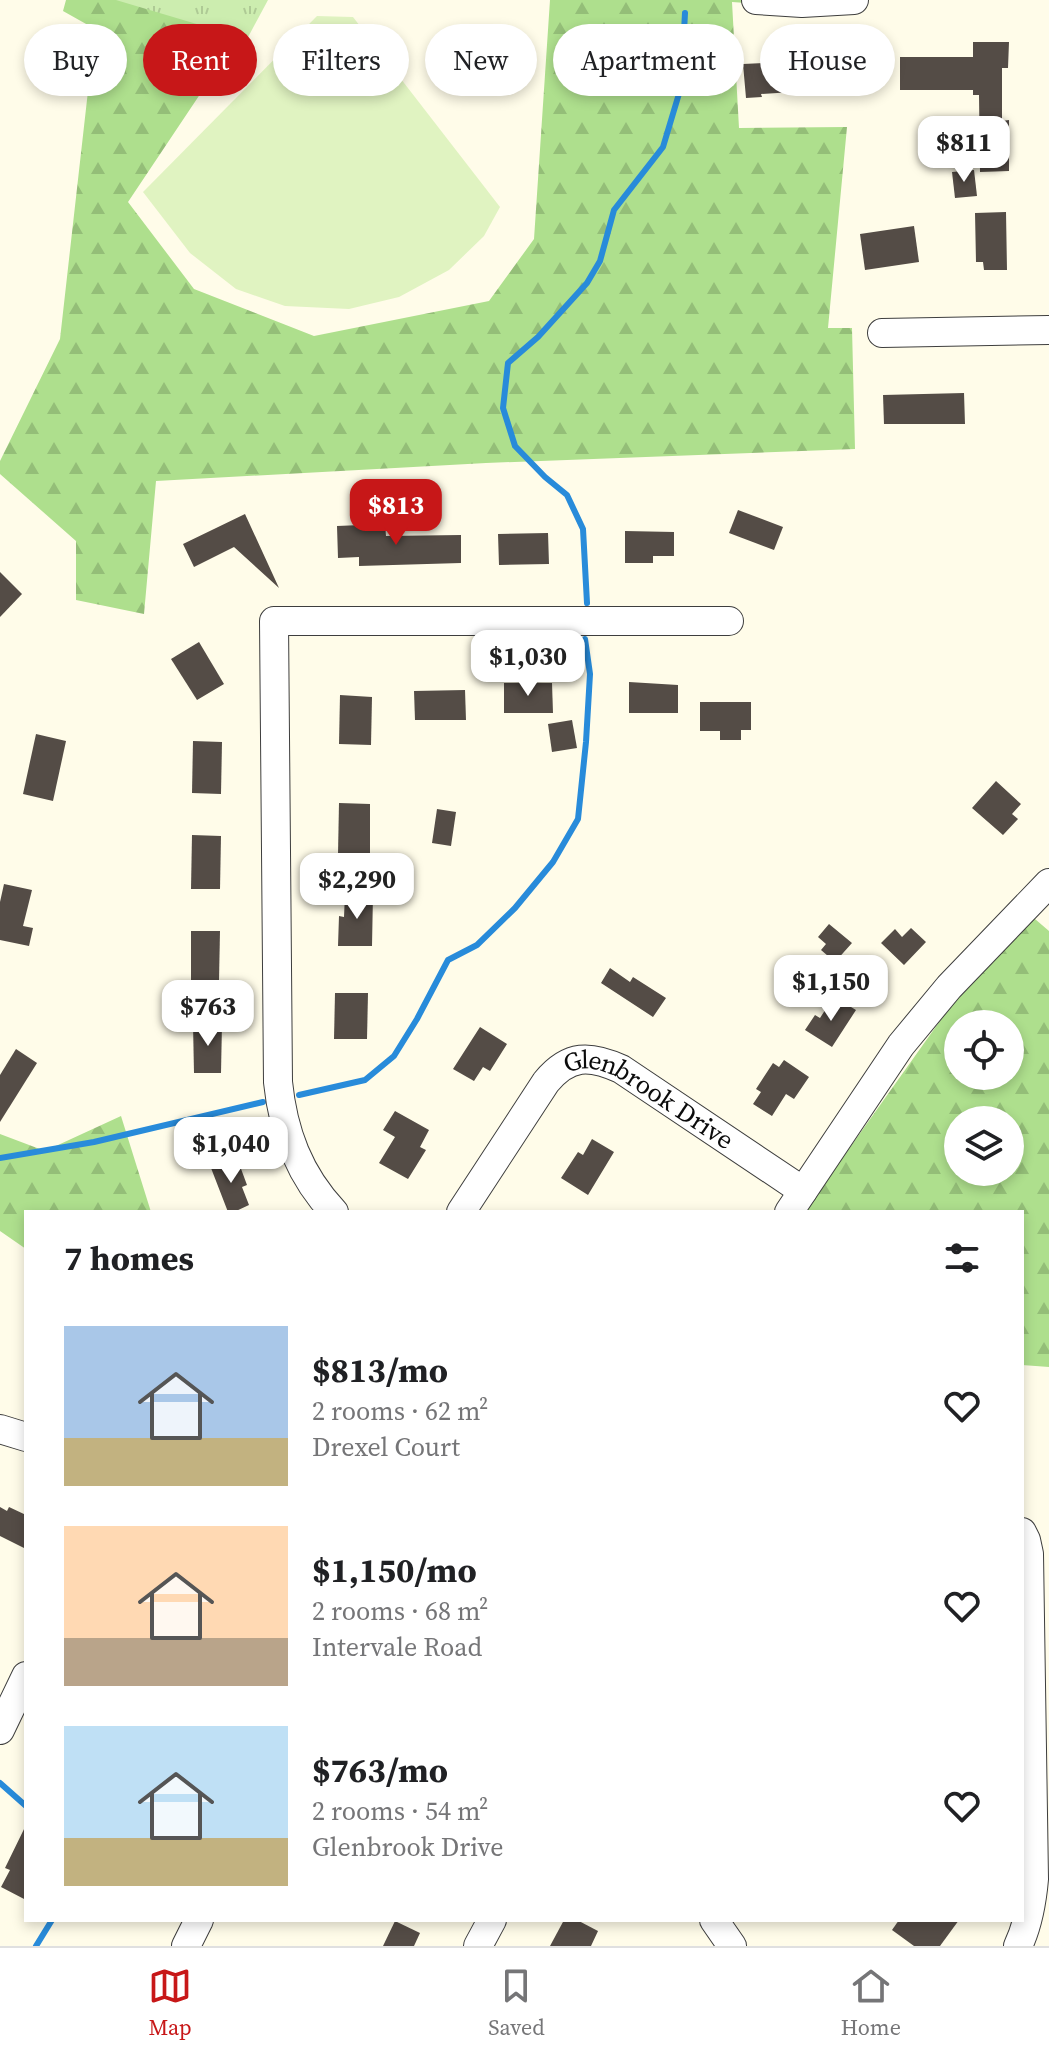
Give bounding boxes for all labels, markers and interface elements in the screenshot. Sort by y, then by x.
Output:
chip: Buy [24,24,127,96]
chip: Rent [143,24,257,96]
chip: Filters [273,24,409,96]
chip: New [425,24,537,96]
chip: Apartment [553,24,744,96]
chip: House [760,24,895,96]
pin: $811 [917,116,1011,184]
text: $811 [936,124,992,160]
pin: $813 [349,479,443,547]
text: $813 [368,487,424,523]
pin: $1,030 [463,630,593,698]
text: $1,030 [489,638,567,674]
pin: $2,290 [292,853,422,921]
text: $2,290 [318,861,396,897]
pin: $1,150 [766,955,896,1023]
text: $1,150 [792,963,870,999]
pin: $763 [161,980,255,1048]
text: $763 [180,988,236,1024]
map controls [944,1010,1024,1186]
button: locate [944,1010,1024,1090]
street label: Glenbrook Drive [558,1041,741,1158]
button: layers [944,1106,1024,1186]
pin: $1,040 [166,1117,296,1185]
text: $1,040 [192,1125,270,1161]
text: 7 homes [64,1235,194,1281]
icon: filters [940,1236,984,1280]
text: $813/mo [312,1347,448,1393]
icon: home [128,1358,224,1454]
icon: heart [940,1384,984,1428]
text: 2 rooms · 62 m² [312,1393,488,1429]
text: Drexel Court [312,1429,460,1465]
text: $1,150/mo [312,1547,477,1593]
icon: home [128,1558,224,1654]
icon: heart [940,1584,984,1628]
text: 2 rooms · 68 m² [312,1593,488,1629]
text: Intervale Road [312,1629,482,1665]
text: $763/mo [312,1747,448,1793]
icon: home [128,1758,224,1854]
icon: heart [940,1784,984,1828]
text: 2 rooms · 54 m² [312,1793,488,1829]
text: Glenbrook Drive [312,1829,504,1865]
tab: Map [148,1964,192,2042]
tab: Saved [488,1964,545,2042]
tab: Home [841,1964,901,2042]

